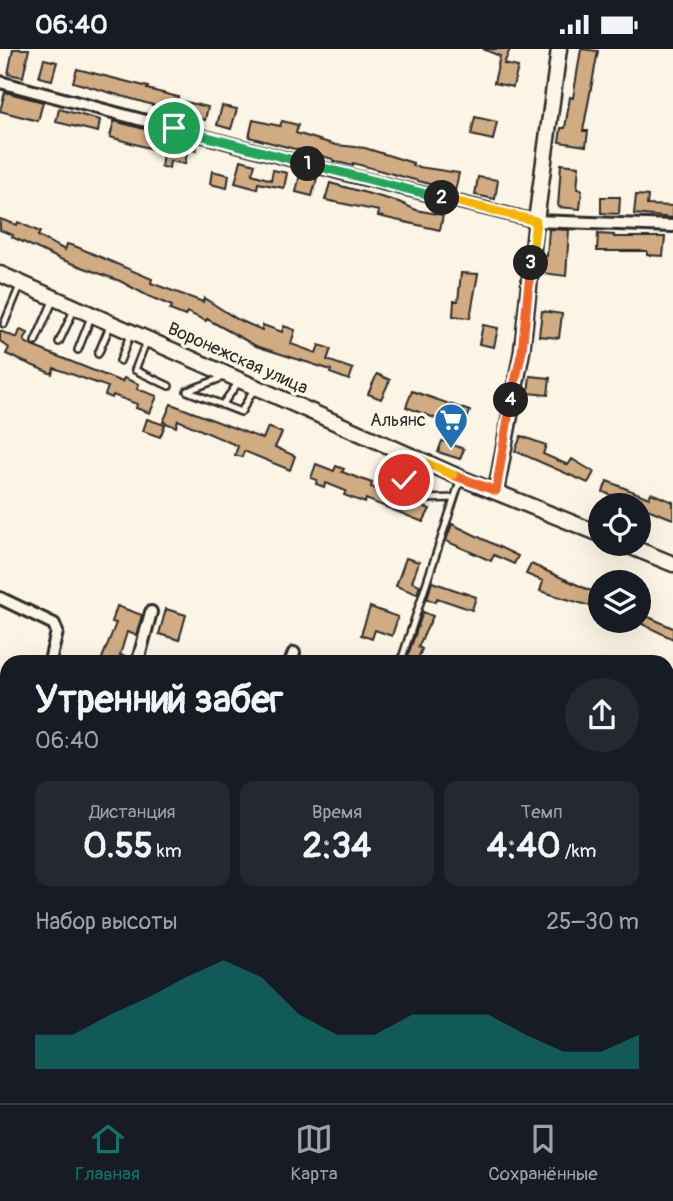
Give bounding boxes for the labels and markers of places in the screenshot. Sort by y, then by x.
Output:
pin [144,98,204,158]
pin: 1 [290,146,326,181]
pin: 2 [424,181,460,215]
pin: 3 [514,245,548,281]
pin: 4 [494,383,528,417]
supermarket icon: Альянс [432,401,470,450]
place label: Альянс [370,409,426,432]
pin [374,450,434,510]

